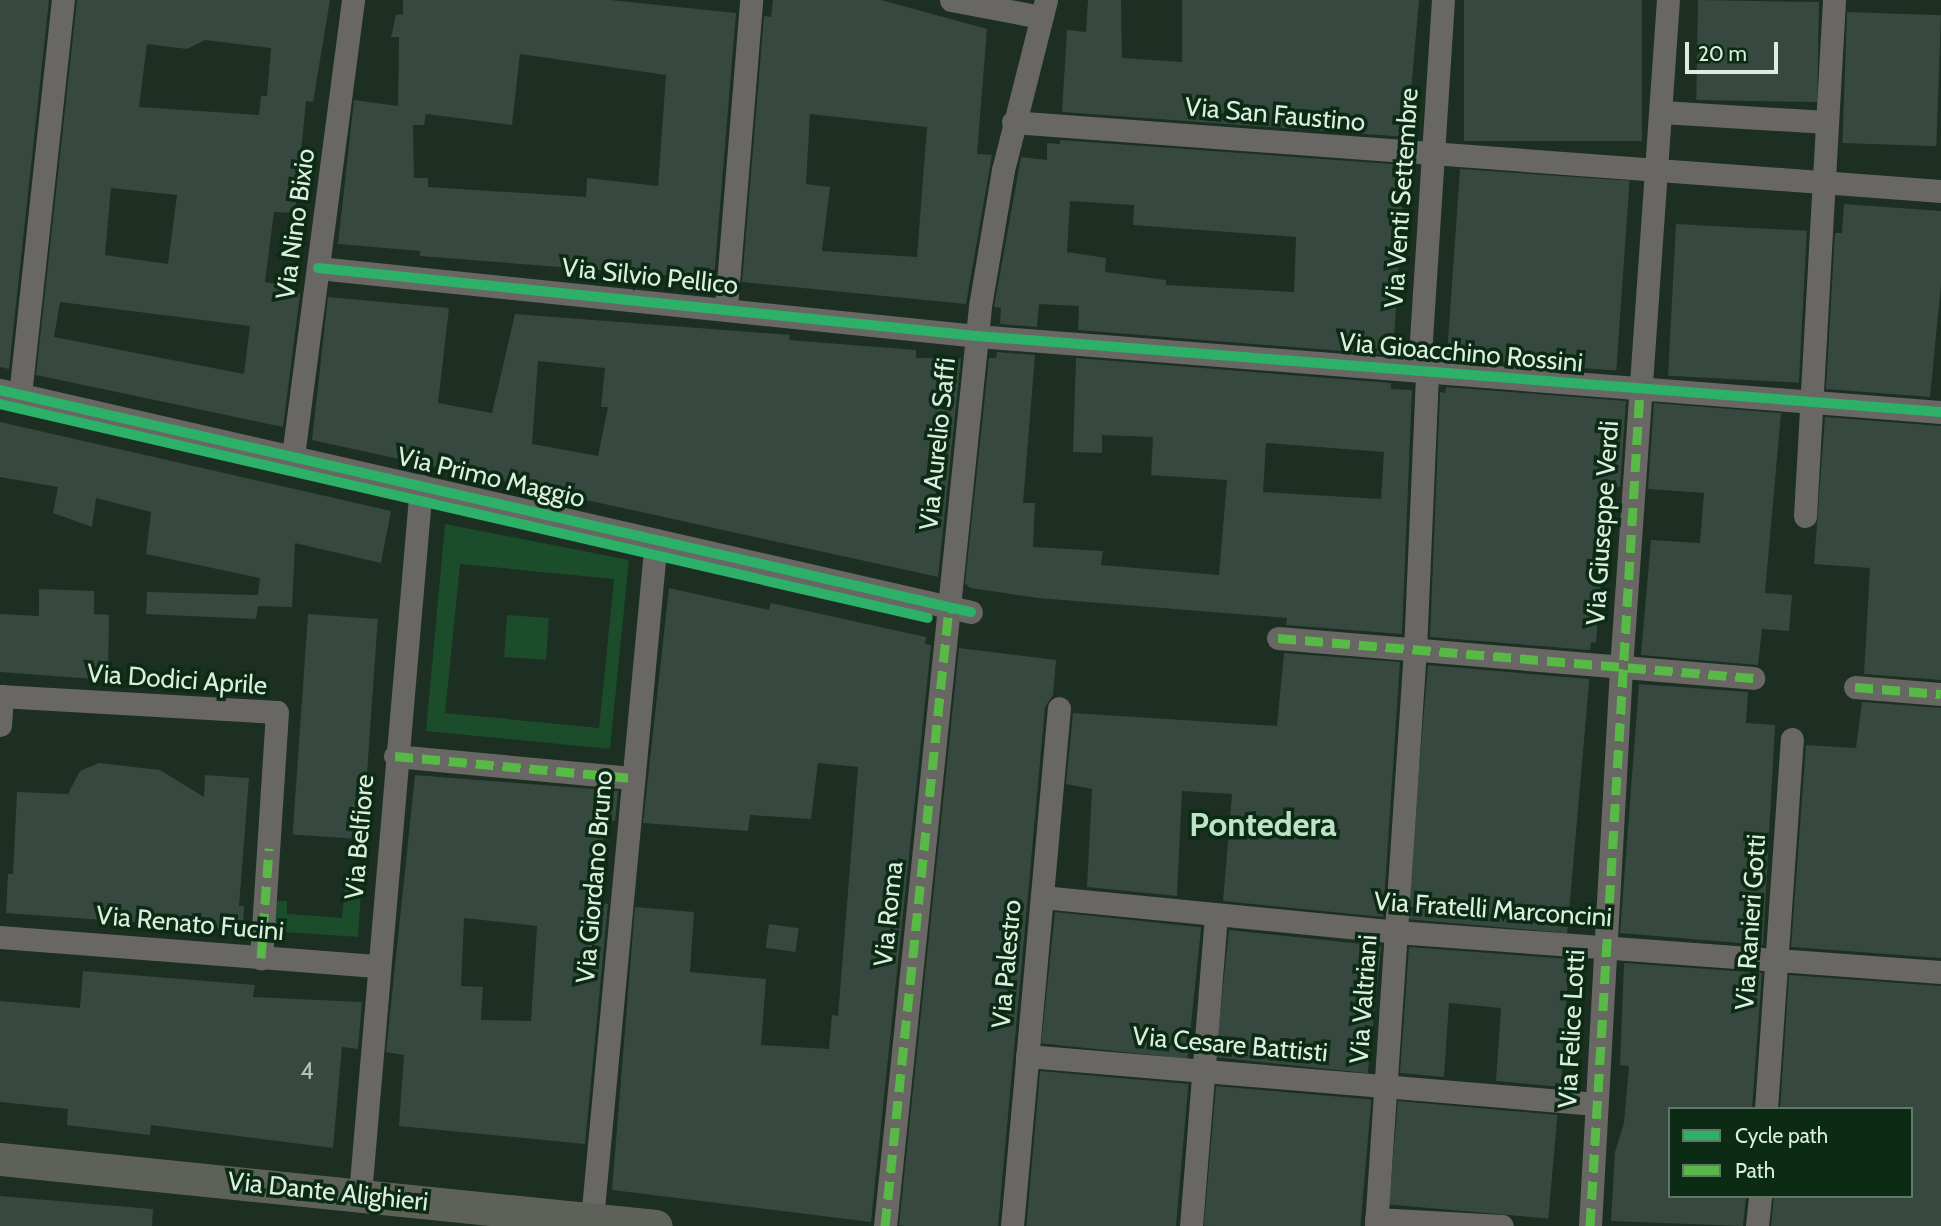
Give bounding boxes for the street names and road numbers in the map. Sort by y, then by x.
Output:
street label: Via Venti Settembre [1379,87,1425,309]
street label: Via San Faustino [1183,92,1367,138]
street label: Via Nino Bixio [270,147,322,301]
street label: Via Silvio Pellico [560,252,740,302]
street label: Via Gioacchino Rossini [1338,327,1584,379]
street label: Via Aurelio Saffi [913,356,963,532]
street label: Via Giuseppe Verdi [1580,420,1626,626]
street label: Via Primo Maggio [394,441,588,515]
street label: Via Dodici Aprile [86,658,268,702]
street label: Via Giordano Bruno [570,769,620,985]
street label: Via Belfiore [339,773,381,901]
street label: Via Ranieri Gotti [1729,833,1773,1011]
street label: Via Roma [868,860,910,968]
street label: Via Fratelli Marconcini [1373,886,1613,934]
street label: Via Palestro [986,898,1028,1030]
street label: Via Renato Fucini [95,900,285,948]
street label: Via Valtriani [1344,933,1384,1065]
street label: Via Felice Lotti [1552,949,1592,1109]
street label: Via Cesare Battisti [1131,1021,1329,1069]
street label: Via Dante Alighieri [226,1166,430,1218]

